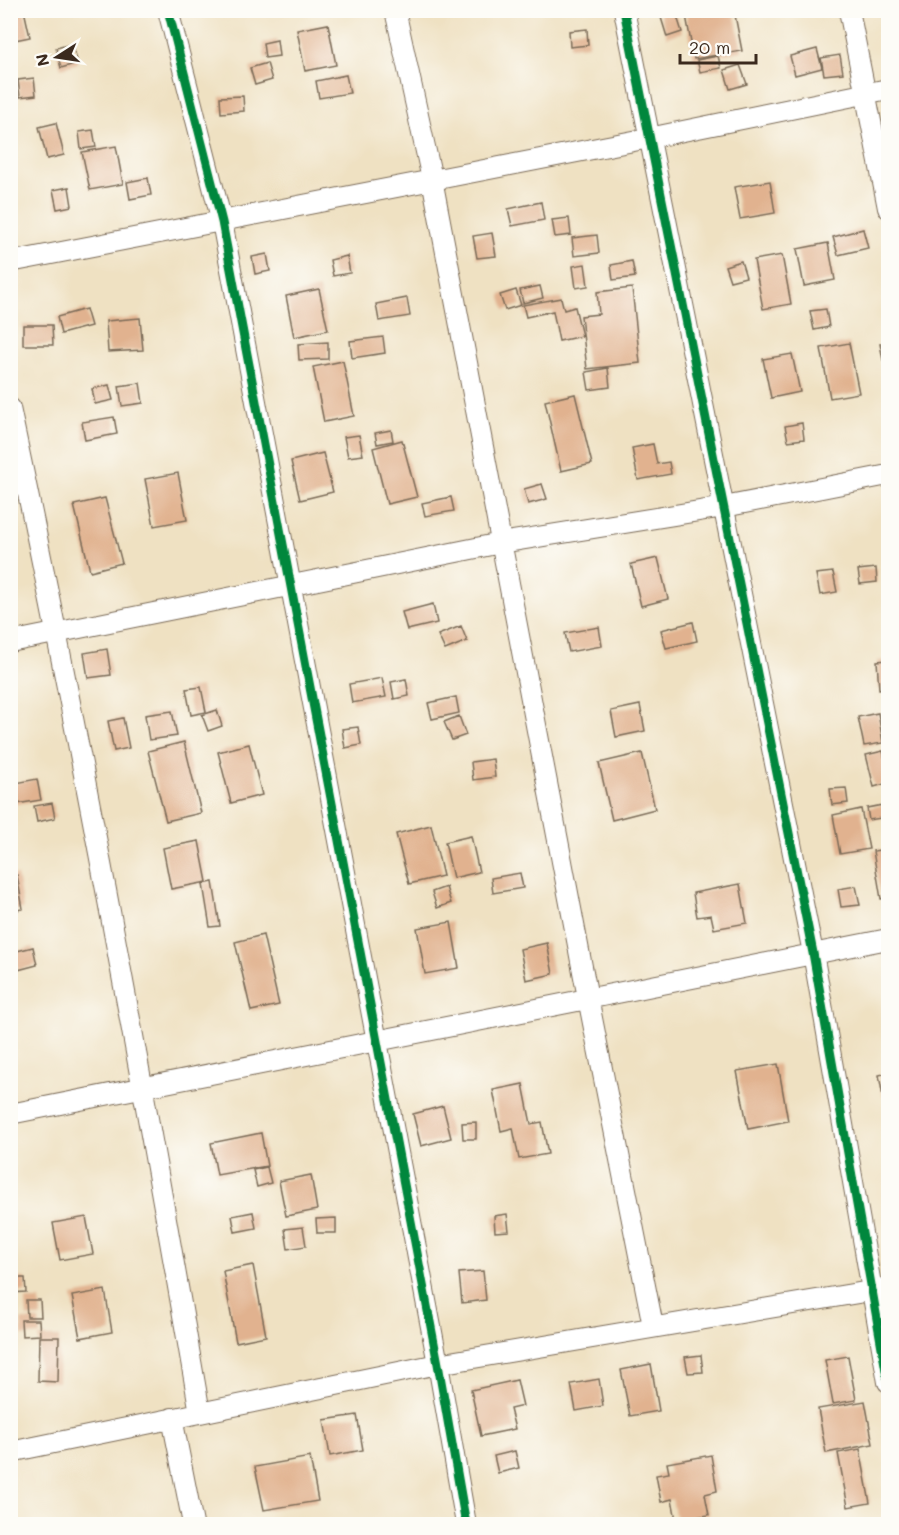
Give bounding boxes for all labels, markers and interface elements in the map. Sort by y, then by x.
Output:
north arrow [27,27,87,87]
scale bar [680,27,756,65]
text: 20 m [689,35,730,59]
text: N [30,52,53,68]

